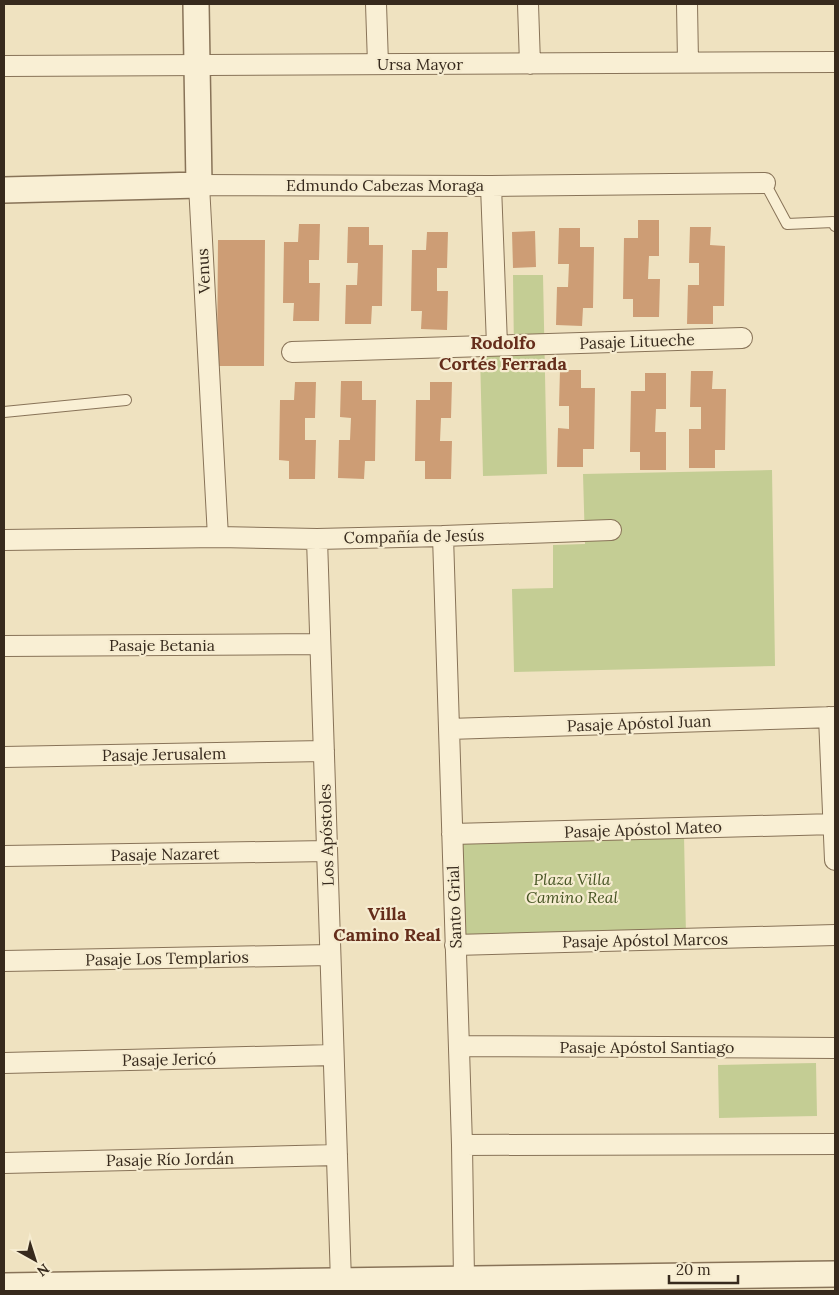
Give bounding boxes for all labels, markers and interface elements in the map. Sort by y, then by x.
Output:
street label: Ursa Mayor [377,54,463,74]
street label: Edmundo Cabezas Moraga [286,175,484,195]
street label: Venus [192,248,214,295]
street label: Pasaje Litueche [579,329,695,353]
district label: Rodolfo Cortés Ferrada [439,331,567,375]
street label: Compañía de Jesús [344,525,484,547]
street label: Pasaje Betania [109,635,215,655]
street label: Pasaje Apóstol Juan [566,710,712,736]
street label: Pasaje Jerusalem [102,743,226,765]
street label: Los Apóstoles [314,783,338,887]
street label: Pasaje Apóstol Mateo [564,816,722,842]
street label: Pasaje Nazaret [110,843,220,865]
street label: Santo Grial [443,865,465,949]
park label: Plaza Villa Camino Real [526,869,619,907]
district label: Villa Camino Real [333,902,441,946]
street label: Pasaje Apóstol Marcos [562,929,728,951]
street label: Pasaje Los Templarios [85,947,249,969]
street label: Pasaje Apóstol Santiago [560,1037,734,1057]
street label: Pasaje Jericó [122,1048,216,1070]
street label: Pasaje Río Jordán [106,1148,235,1170]
north arrow [10,1235,60,1285]
scale bar [669,1252,738,1284]
text: N [33,1260,53,1281]
text: 20 m [676,1260,711,1279]

